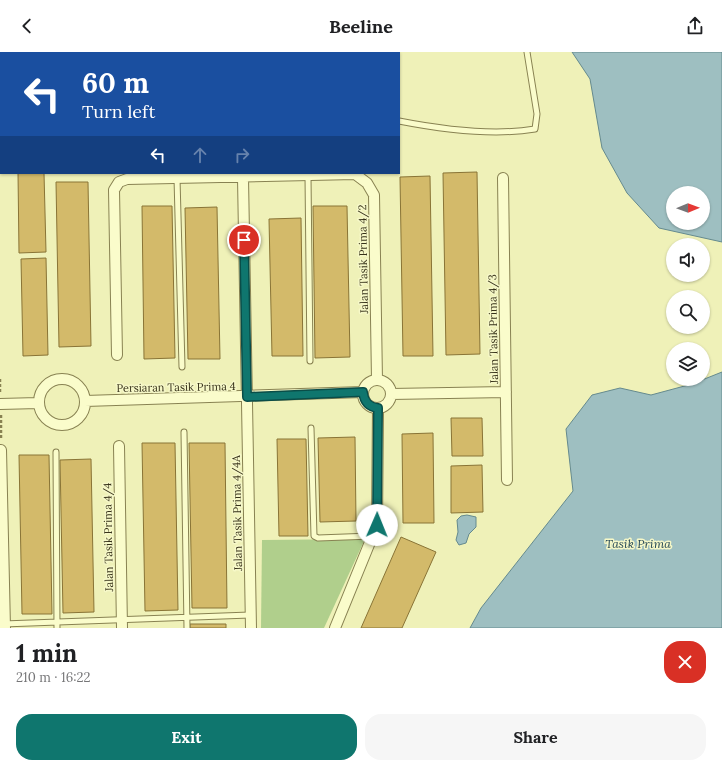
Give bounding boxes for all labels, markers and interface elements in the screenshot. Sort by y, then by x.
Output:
icon: back [16,15,38,37]
text: Beeline [329,15,393,38]
icon: share [684,15,706,37]
text: 60 m [82,65,149,101]
icon: left [16,68,68,120]
text: Turn left [82,100,155,123]
icon: left [147,144,169,166]
icon: ahead [189,144,211,166]
icon: right [231,144,253,166]
north arrow [666,186,710,230]
map controls [666,186,710,386]
street label: Jalan Tasik Prima 4/2 [355,204,372,315]
pin [227,223,261,257]
icon: arrive [233,229,255,251]
button: sound [666,238,710,282]
street label: Jalan Tasik Prima 4/3 [485,274,502,385]
button: search [666,290,710,334]
button: layers [666,342,710,386]
street label: Persiaran Tasik Prima 4 [116,379,236,395]
street label: Jalan Tasik Prima 4/4A [229,454,246,572]
street label: Jalan Tasik Prima 4/4 [100,482,117,593]
position arrow [356,504,398,546]
water label: Tasik Prima [605,536,671,551]
text: 1 min [16,638,77,669]
button: close [664,641,706,683]
text: 210 m · 16:22 [16,669,90,686]
button: Exit [16,714,357,760]
button: Share [365,714,706,760]

